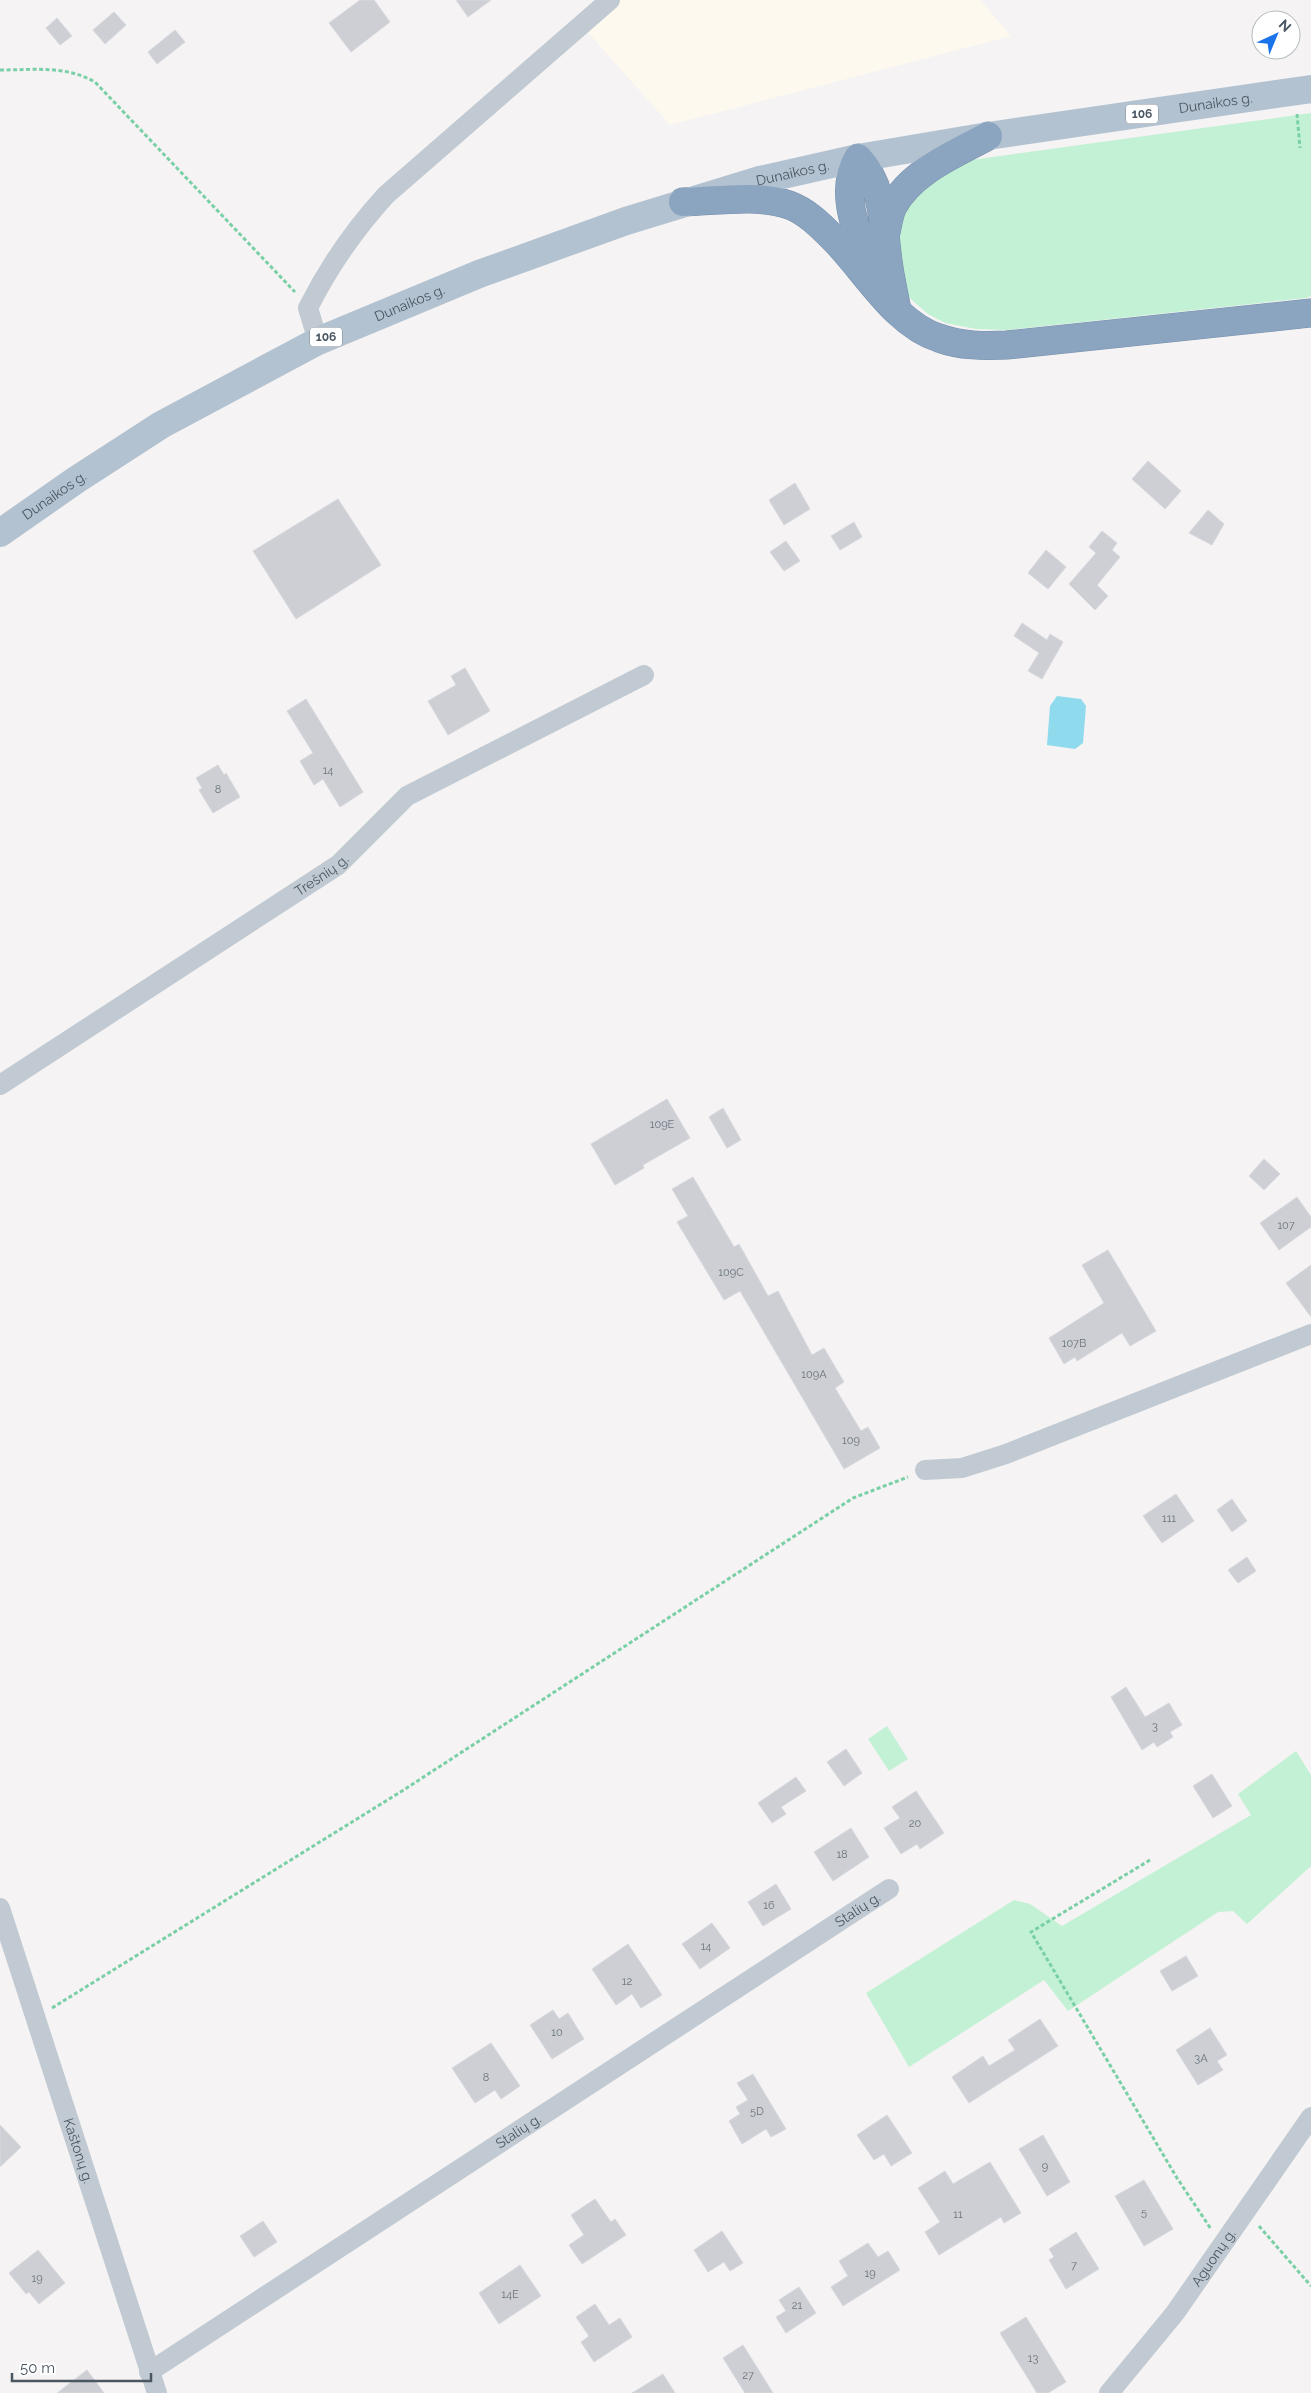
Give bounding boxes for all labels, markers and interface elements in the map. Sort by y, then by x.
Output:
north arrow [1251,10,1301,60]
text: N [1276,16,1294,35]
street label: Dunaikos g. [1178,90,1253,116]
road number: 106 [1126,105,1158,124]
street label: Dunaikos g. [754,157,830,189]
street label: Dunaikos g. [372,281,447,325]
road number: 106 [310,328,342,347]
street label: Dunaikos g. [19,468,89,523]
house number: 14 [323,764,333,777]
house number: 8 [215,783,221,796]
street label: Trešnių g. [292,851,352,899]
house number: 109E [650,1118,675,1131]
house number: 107 [1277,1219,1295,1232]
house number: 109C [718,1266,744,1279]
house number: 107B [1062,1337,1086,1350]
house number: 109A [801,1368,827,1381]
house number: 109 [842,1434,860,1447]
house number: 111 [1162,1512,1176,1525]
house number: 3 [1152,1720,1158,1733]
house number: 20 [909,1817,921,1830]
house number: 18 [836,1848,848,1861]
street label: Stalių g. [832,1889,883,1930]
house number: 16 [763,1899,775,1912]
house number: 14 [701,1940,711,1953]
house number: 12 [622,1975,632,1988]
house number: 10 [551,2026,563,2039]
house number: 3A [1194,2052,1208,2065]
house number: 8 [483,2071,489,2084]
house number: 5D [750,2105,764,2118]
street label: Stalių g. [493,2110,544,2152]
street label: Kaštonų g. [60,2116,97,2185]
house number: 9 [1042,2160,1048,2173]
house number: 5 [1141,2206,1147,2219]
house number: 11 [953,2208,963,2221]
street label: Aguonų g. [1188,2226,1239,2289]
house number: 7 [1071,2259,1077,2272]
house number: 19 [864,2267,876,2280]
house number: 19 [31,2272,43,2285]
house number: 14E [501,2288,519,2301]
house number: 21 [792,2299,803,2312]
scale bar [12,2350,151,2382]
house number: 13 [1028,2352,1038,2365]
text: 50 m [20,2359,55,2377]
house number: 27 [742,2369,754,2382]

